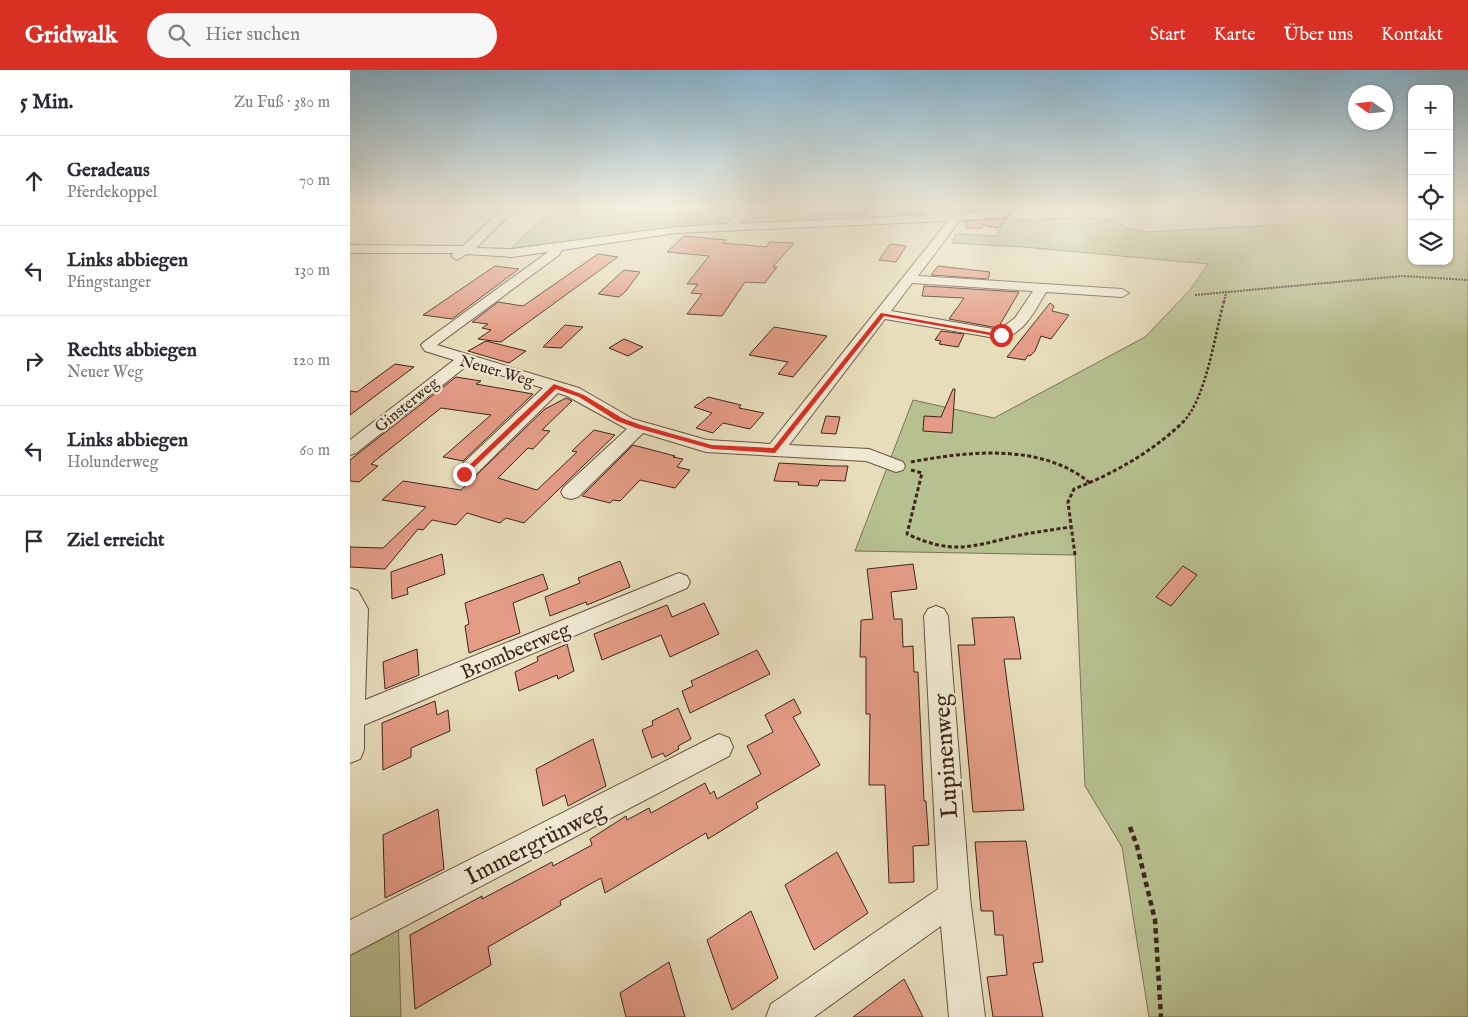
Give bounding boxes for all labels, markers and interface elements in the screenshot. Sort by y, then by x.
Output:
search box [147,13,497,58]
text: Gridwalk [25,20,117,51]
icon: search [165,21,193,49]
text: Hier suchen [205,23,300,47]
text: Start [1150,24,1186,47]
text: Karte [1214,24,1256,47]
text: Über uns [1284,24,1353,47]
text: Kontakt [1381,24,1443,47]
north arrow [1348,85,1393,130]
map controls [1408,85,1453,265]
button: + [1408,85,1453,130]
text: 5 Min. [20,89,73,116]
text: Zu Fuß · 380 m [234,93,330,113]
button: − [1408,130,1453,175]
text: Geradeaus [67,159,150,183]
icon: ahead [20,167,48,195]
text: 70 m [299,171,330,191]
button: locate [1408,175,1453,220]
text: Pferdekoppel [67,183,157,203]
button: layers [1408,220,1453,265]
text: Links abbiegen [67,249,188,273]
icon: left [20,257,48,285]
text: 130 m [294,261,330,281]
text: Pfingstanger [67,273,151,293]
route start [990,324,1013,347]
text: Rechts abbiegen [67,339,197,363]
icon: right [20,347,48,375]
text: 120 m [293,351,330,371]
street label: Neuer Weg [457,352,536,392]
text: Neuer Weg [67,363,143,383]
street label: Ginsterweg [371,374,443,437]
text: Links abbiegen [67,429,188,453]
icon: left [20,437,48,465]
text: 60 m [300,441,330,461]
text: Holunderweg [67,453,158,473]
route end [453,463,476,486]
icon: arrive [20,527,48,555]
text: Ziel erreicht [67,529,165,553]
street label: Brombeerweg [457,617,575,686]
street label: Lupinenweg [927,692,966,819]
street label: Immergrünweg [460,795,612,893]

